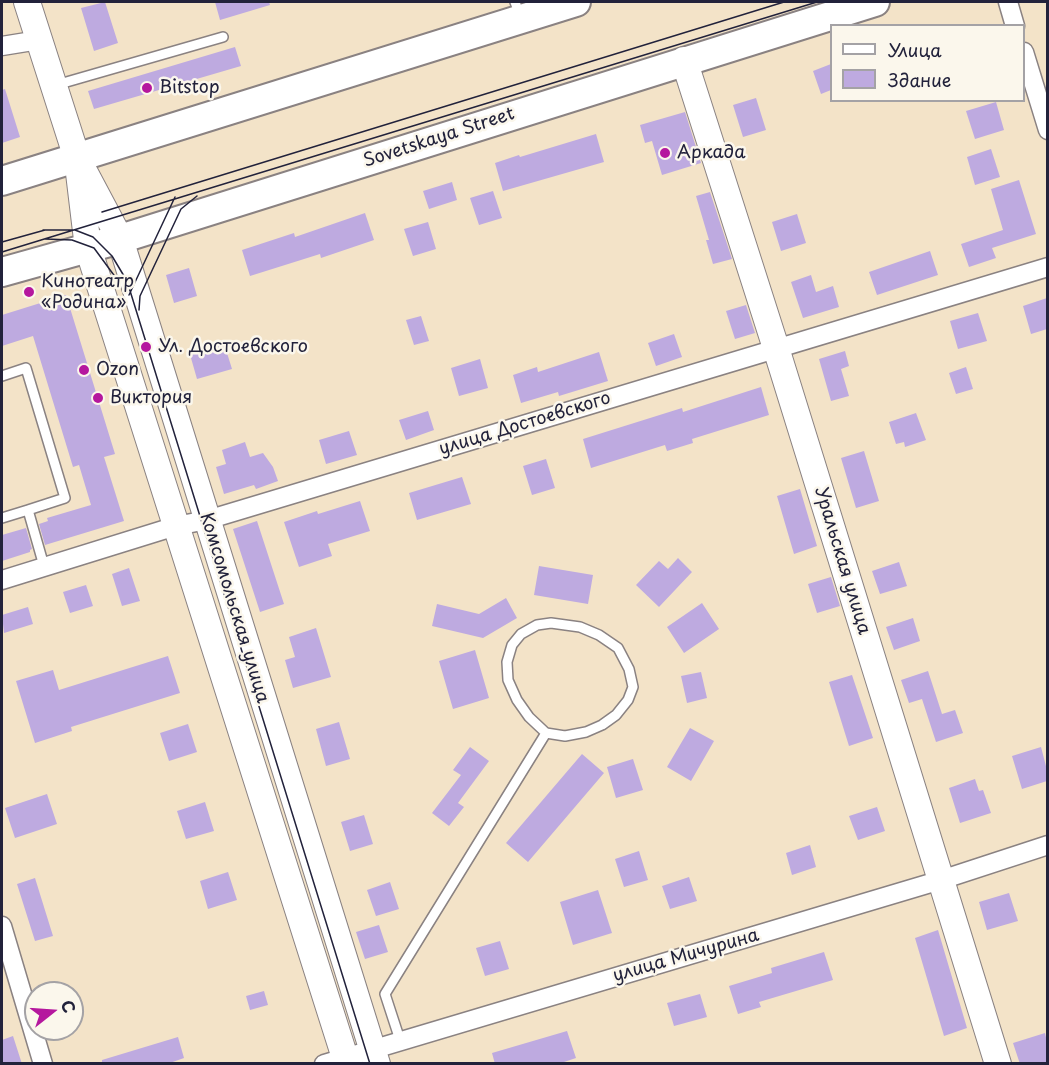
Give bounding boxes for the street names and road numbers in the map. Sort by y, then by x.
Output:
street label: Sovetskaya Street [361,103,517,173]
street label: улица Достоевского [436,388,614,460]
street label: Уральская улица [809,485,875,637]
street label: Комсомольская улица [195,510,273,706]
street label: улица Мичурина [610,925,762,987]

